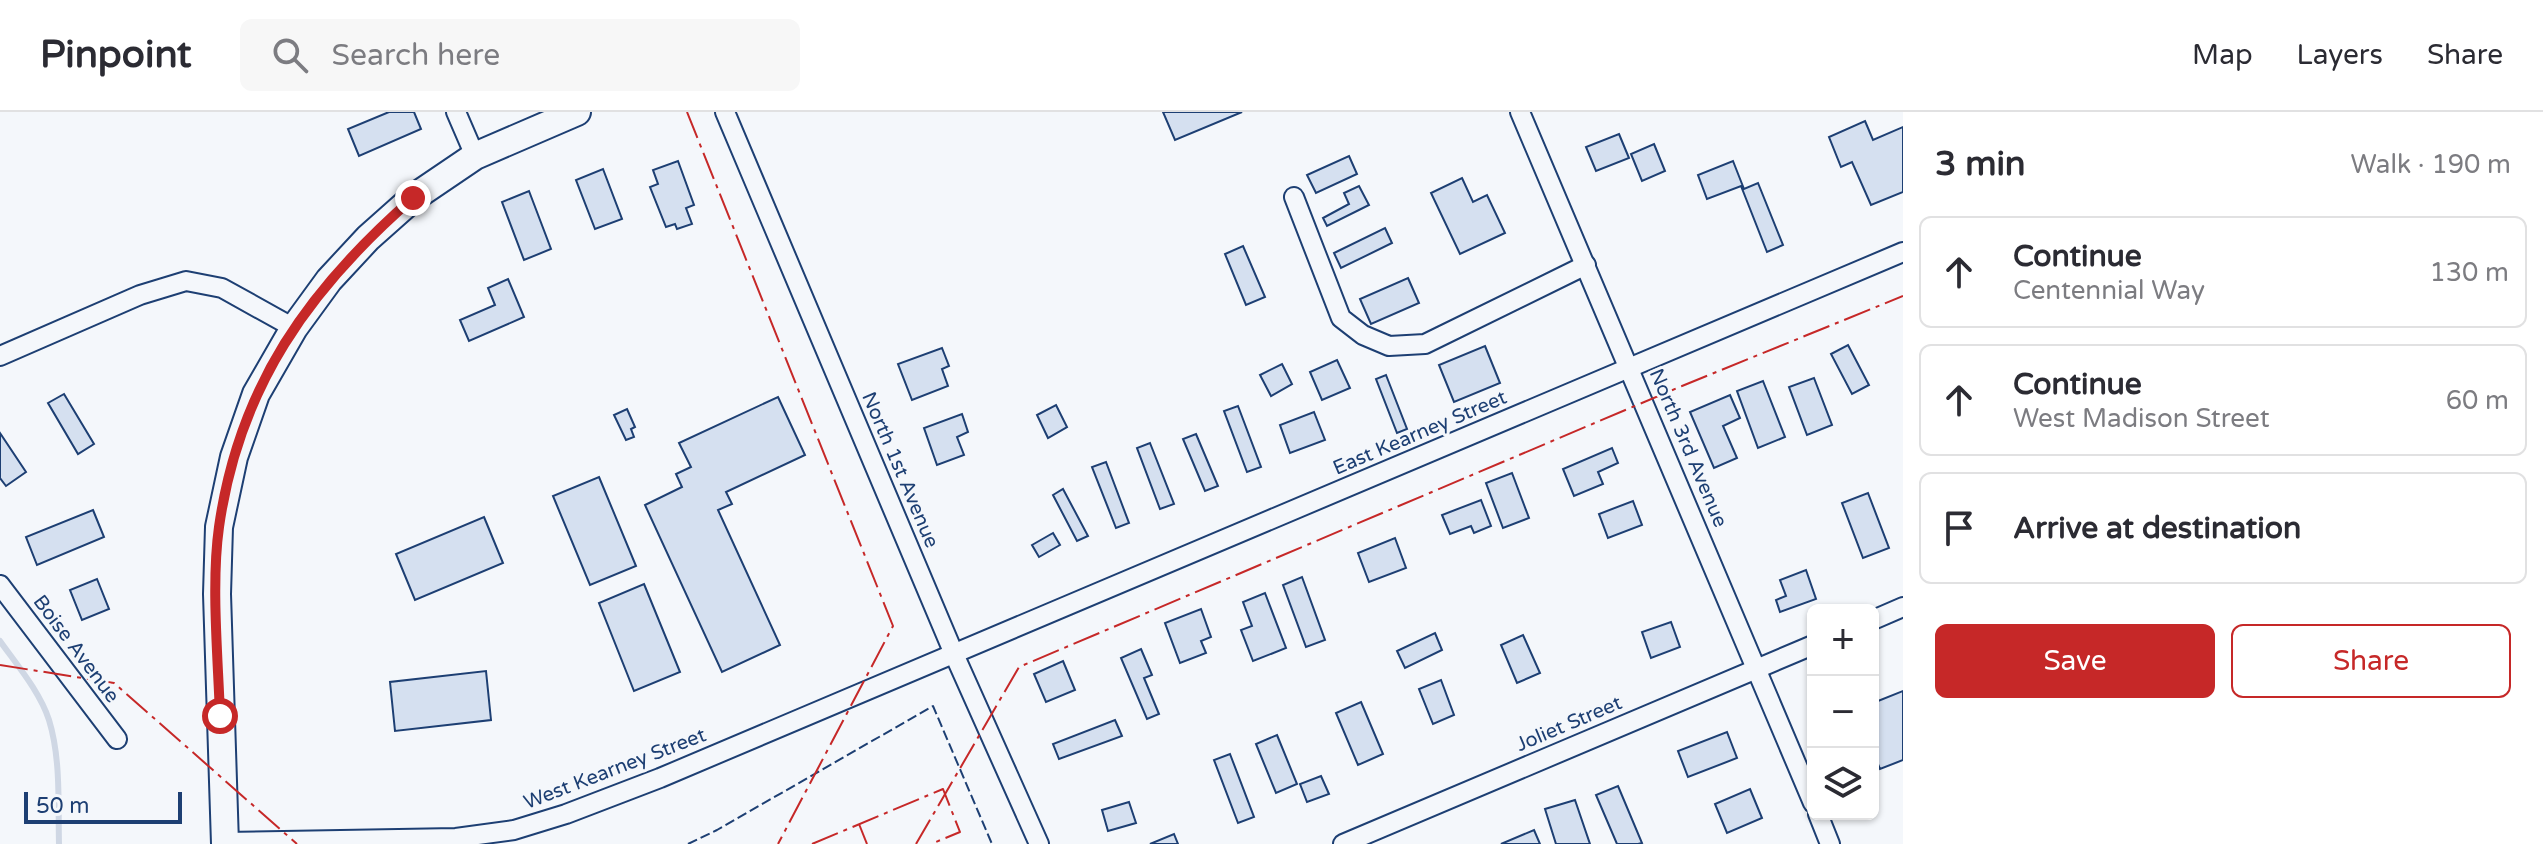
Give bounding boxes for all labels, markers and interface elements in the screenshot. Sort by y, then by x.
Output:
search box [240,19,800,91]
text: Pinpoint [40,32,192,78]
icon: search [268,33,312,77]
text: Search here [332,37,500,74]
text: Map [2192,38,2253,72]
text: Layers [2297,38,2383,72]
text: Share [2427,38,2503,72]
text: 3 min [1935,144,2026,185]
text: Walk · 190 m [2351,149,2511,180]
route end [395,180,431,216]
text: Continue [2013,238,2142,275]
icon: ahead [1937,250,1981,294]
text: 130 m [2429,257,2509,288]
text: Centennial Way [2013,275,2205,306]
street label: North 3rd Avenue [1644,365,1732,531]
text: Continue [2013,366,2142,403]
icon: ahead [1937,378,1981,422]
street label: East Kearney Street [1330,385,1511,480]
text: 60 m [2446,385,2509,416]
street label: North 1st Avenue [856,388,944,552]
text: West Madison Street [2013,403,2270,434]
icon: arrive [1937,506,1981,550]
text: Arrive at destination [2013,510,2301,547]
street label: Boise Avenue [28,590,124,708]
map controls [1807,604,1879,820]
button: + [1807,604,1879,676]
button: Save [1935,624,2215,698]
button: Share [2231,624,2511,698]
button: − [1807,676,1879,748]
street label: Joliet Street [1512,691,1626,757]
route start [202,698,238,734]
street label: West Kearney Street [521,723,710,815]
button: layers [1807,748,1879,820]
scale bar [24,788,182,824]
text: 50 m [36,793,90,819]

